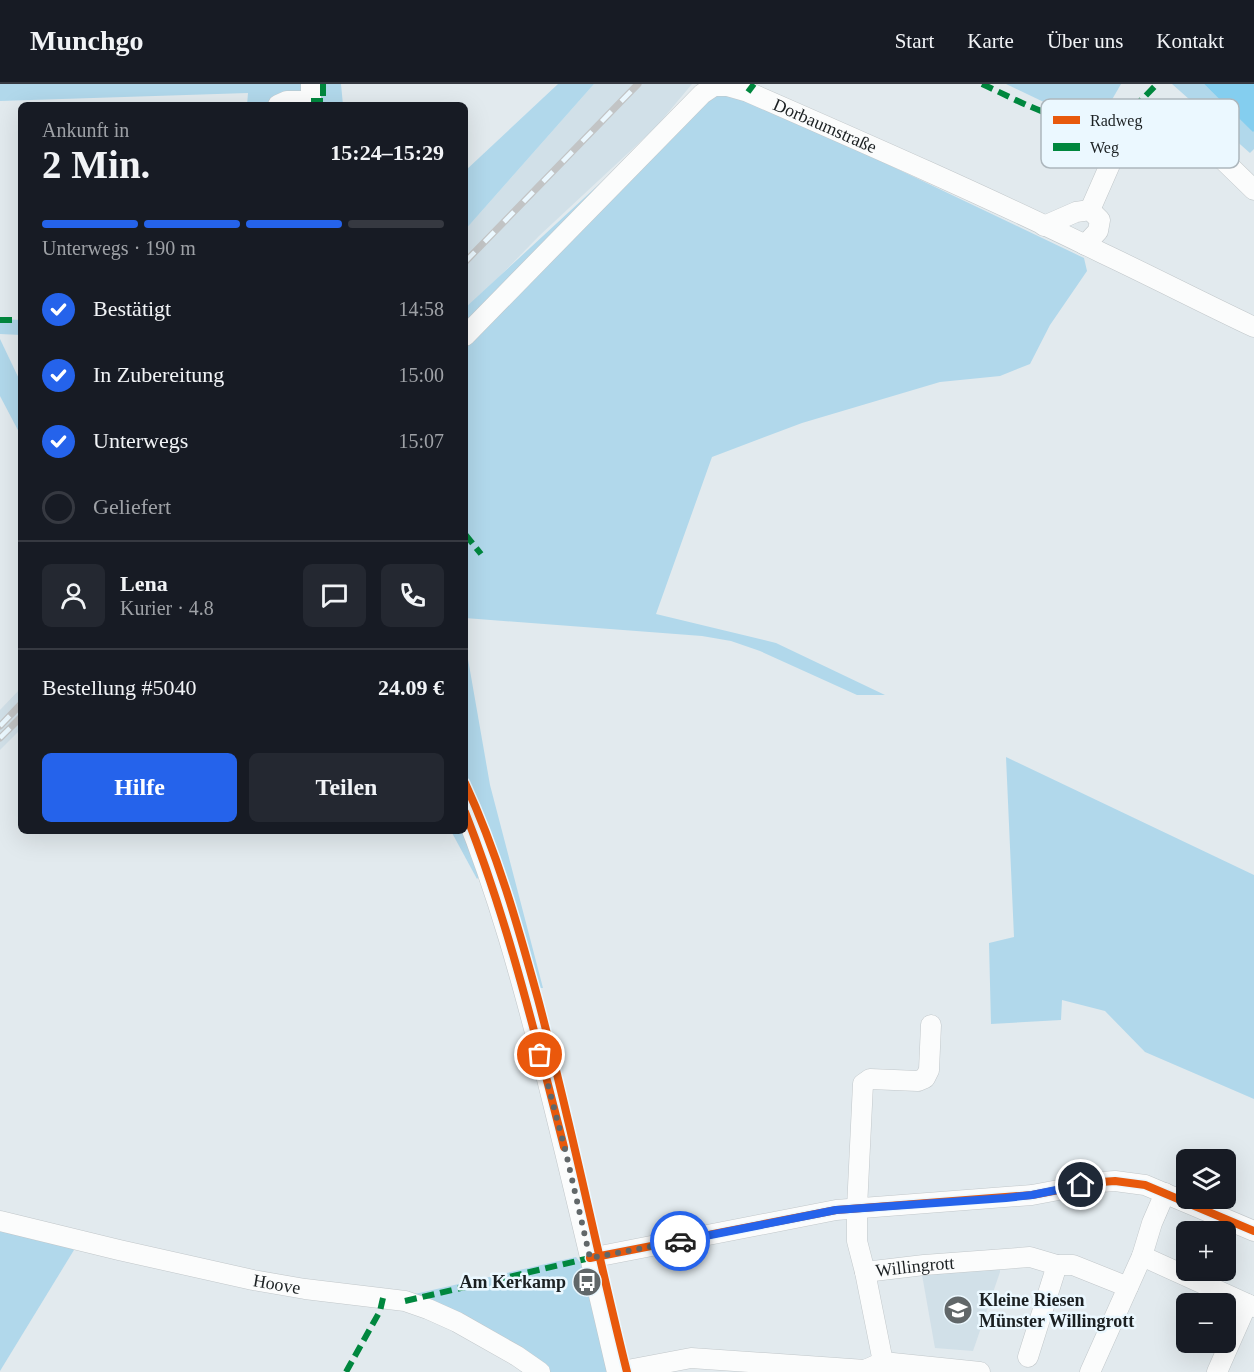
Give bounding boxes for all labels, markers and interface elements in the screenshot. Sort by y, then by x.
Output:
text: Munchgo [30,25,144,56]
text: Start [895,29,934,53]
text: Karte [967,29,1014,53]
text: Über uns [1047,29,1123,53]
text: Kontakt [1156,29,1224,53]
street label: Dorbaumstraße [770,94,880,157]
legend [1041,99,1239,168]
text: Radweg [1090,112,1142,130]
text: Ankunft in [42,119,129,141]
text: Weg [1090,139,1119,157]
text: 15:24–15:29 [330,140,444,165]
text: 2 Min. [42,143,150,186]
text: Unterwegs · 190 m [42,237,196,259]
icon: check [42,293,75,326]
text: Bestätigt [93,296,171,321]
text: 14:58 [398,298,444,320]
icon: check [42,359,75,392]
text: In Zubereitung [93,362,224,387]
text: 15:00 [398,364,444,386]
icon: check [42,425,75,458]
text: Unterwegs [93,428,188,453]
text: 15:07 [398,430,444,452]
text: Geliefert [93,494,171,519]
button: person [42,564,105,627]
button: chat [303,564,366,627]
button: phone [381,564,444,627]
text: Lena [120,571,168,596]
text: Kurier · 4.8 [120,597,214,619]
text: Bestellung #5040 [42,675,197,700]
text: 24.09 € [378,675,444,700]
button: Hilfe [42,753,237,822]
button: Teilen [249,753,444,822]
pin [514,1029,565,1080]
icon: bag [523,1038,556,1071]
map controls [1176,1149,1236,1353]
button: layers [1176,1149,1236,1209]
pin [1055,1159,1106,1210]
icon: home [1064,1168,1097,1201]
courier [650,1211,710,1271]
button: + [1176,1221,1236,1281]
icon: car [664,1225,697,1258]
street label: Willingrott [874,1253,955,1281]
bus stop icon: Am Kerkamp [571,1266,603,1298]
street label: Hoove [251,1270,302,1298]
place label: Am Kerkamp [460,1272,566,1292]
place label: Kleine Riesen Münster Willingrott [979,1290,1134,1331]
button: − [1176,1293,1236,1353]
school or university icon: Kleine Riesen Münster Willingrott [942,1294,974,1326]

